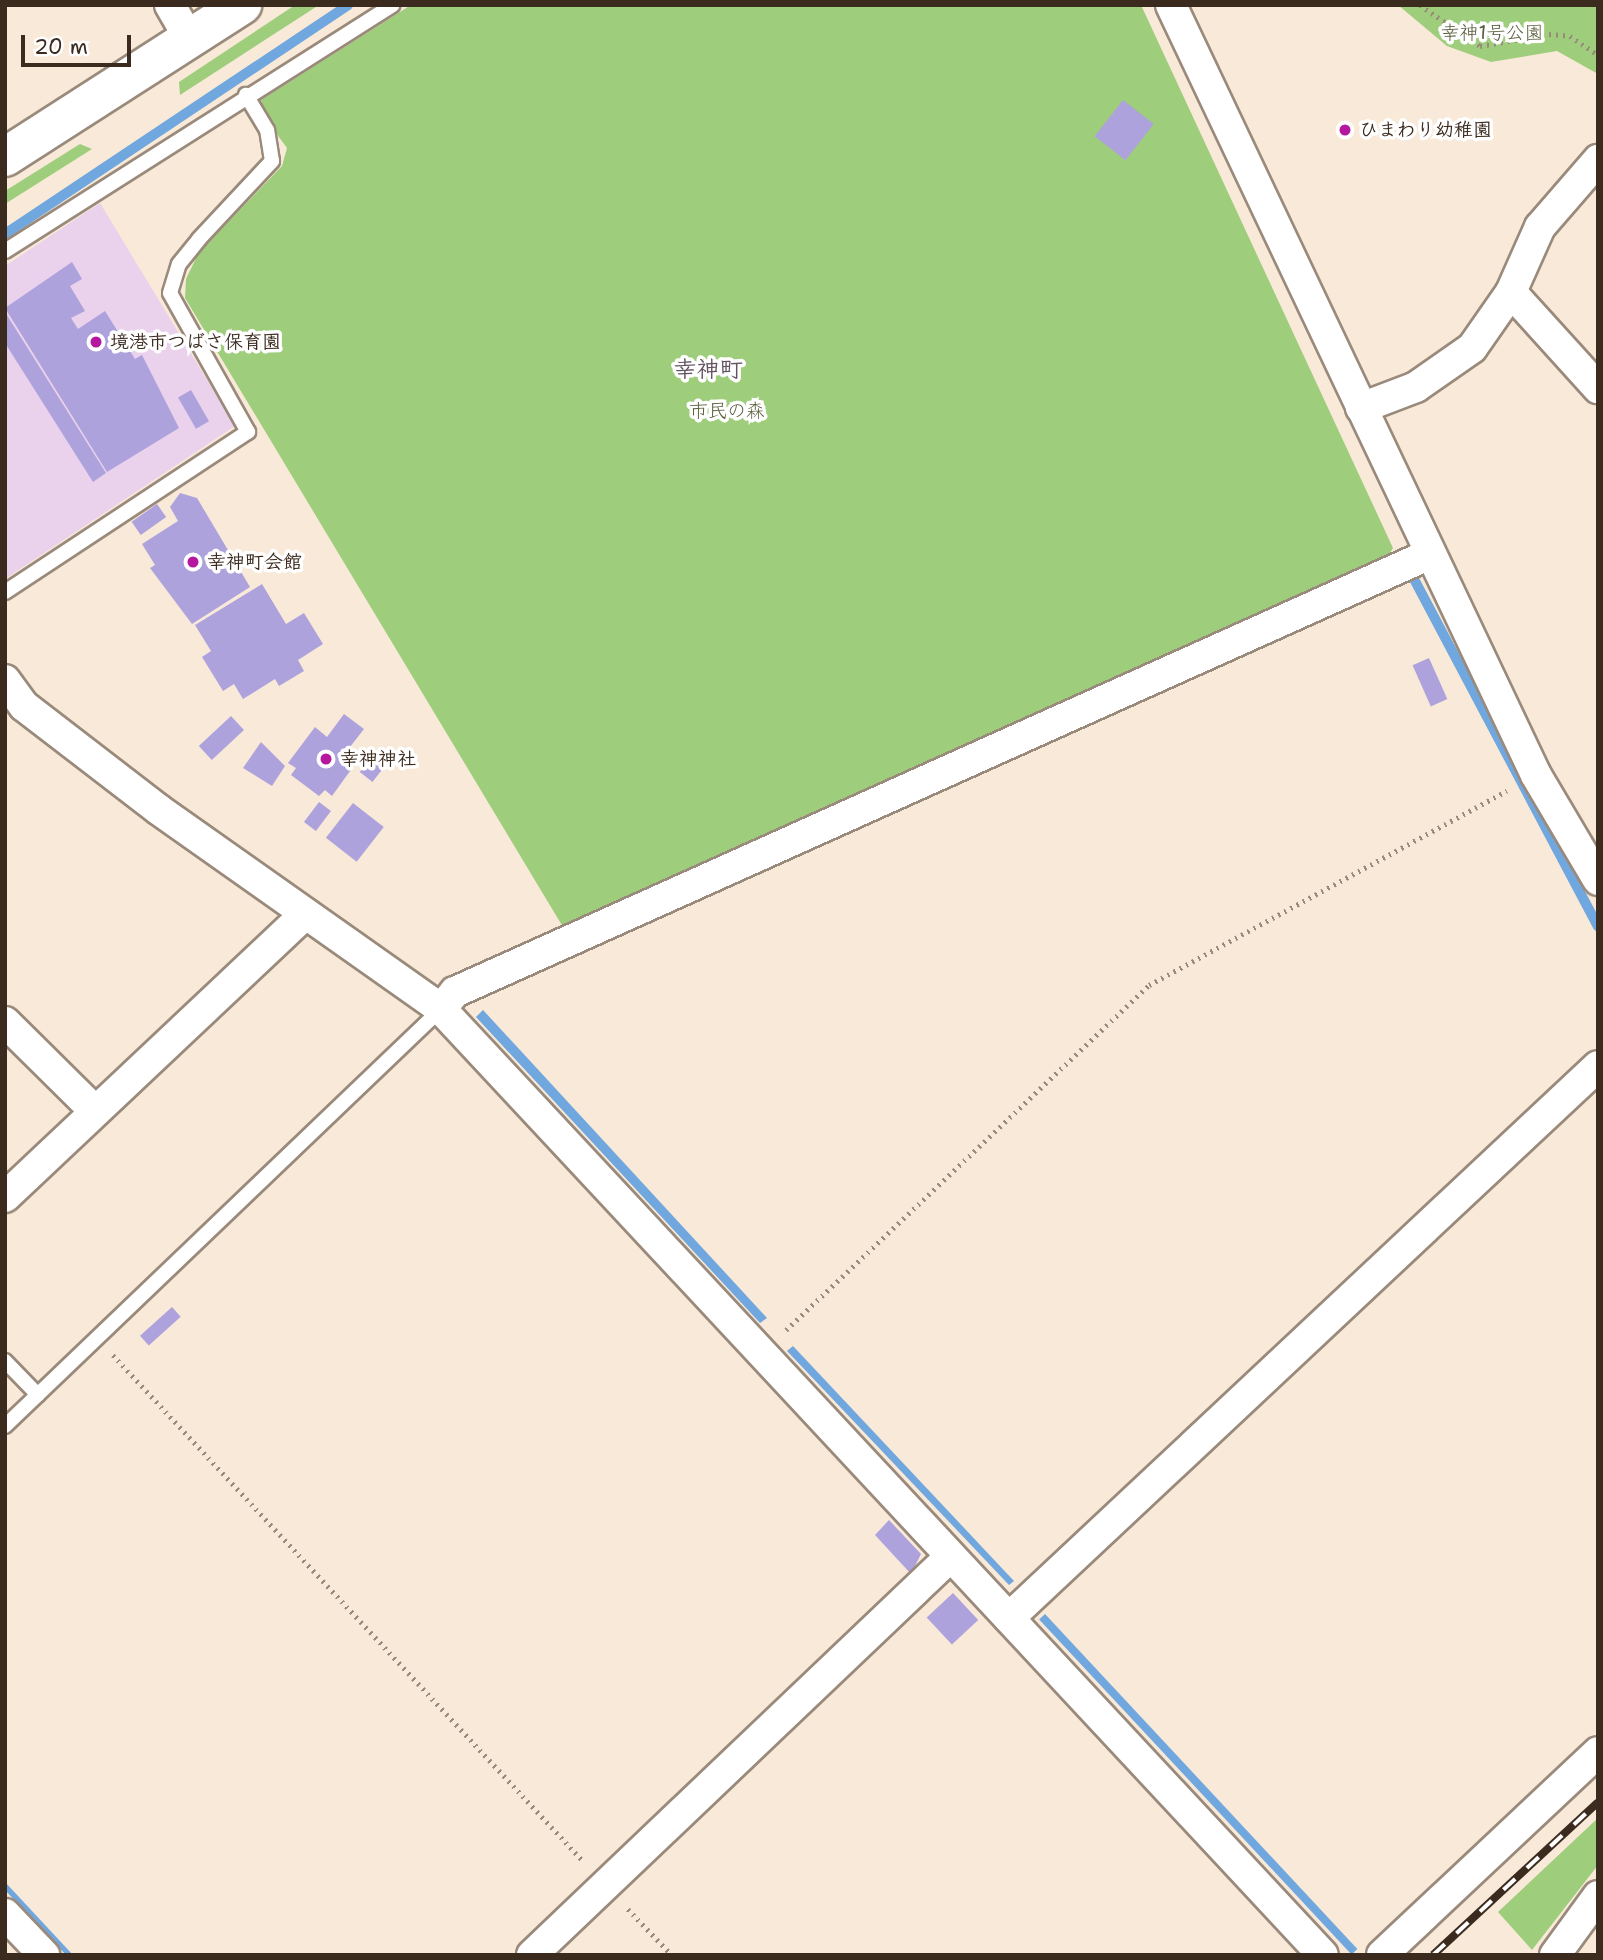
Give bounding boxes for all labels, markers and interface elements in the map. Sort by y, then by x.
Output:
scale bar [24,21,135,65]
park label: 幸神1号公園 [1441,22,1543,44]
text: 20 m [34,33,88,61]
place label: ひまわり幼稚園 [1359,119,1492,141]
marker: ひまわり幼稚園 [1337,122,1353,138]
place label: 境港市つばさ保育園 [110,331,281,353]
marker: 境港市つばさ保育園 [88,334,104,350]
district label: 幸神町 [674,355,742,383]
park label: 市民の森 [689,400,765,422]
place label: 幸神町会館 [207,551,302,573]
marker: 幸神町会館 [185,554,201,570]
place label: 幸神神社 [340,748,416,770]
marker: 幸神神社 [318,751,334,767]

